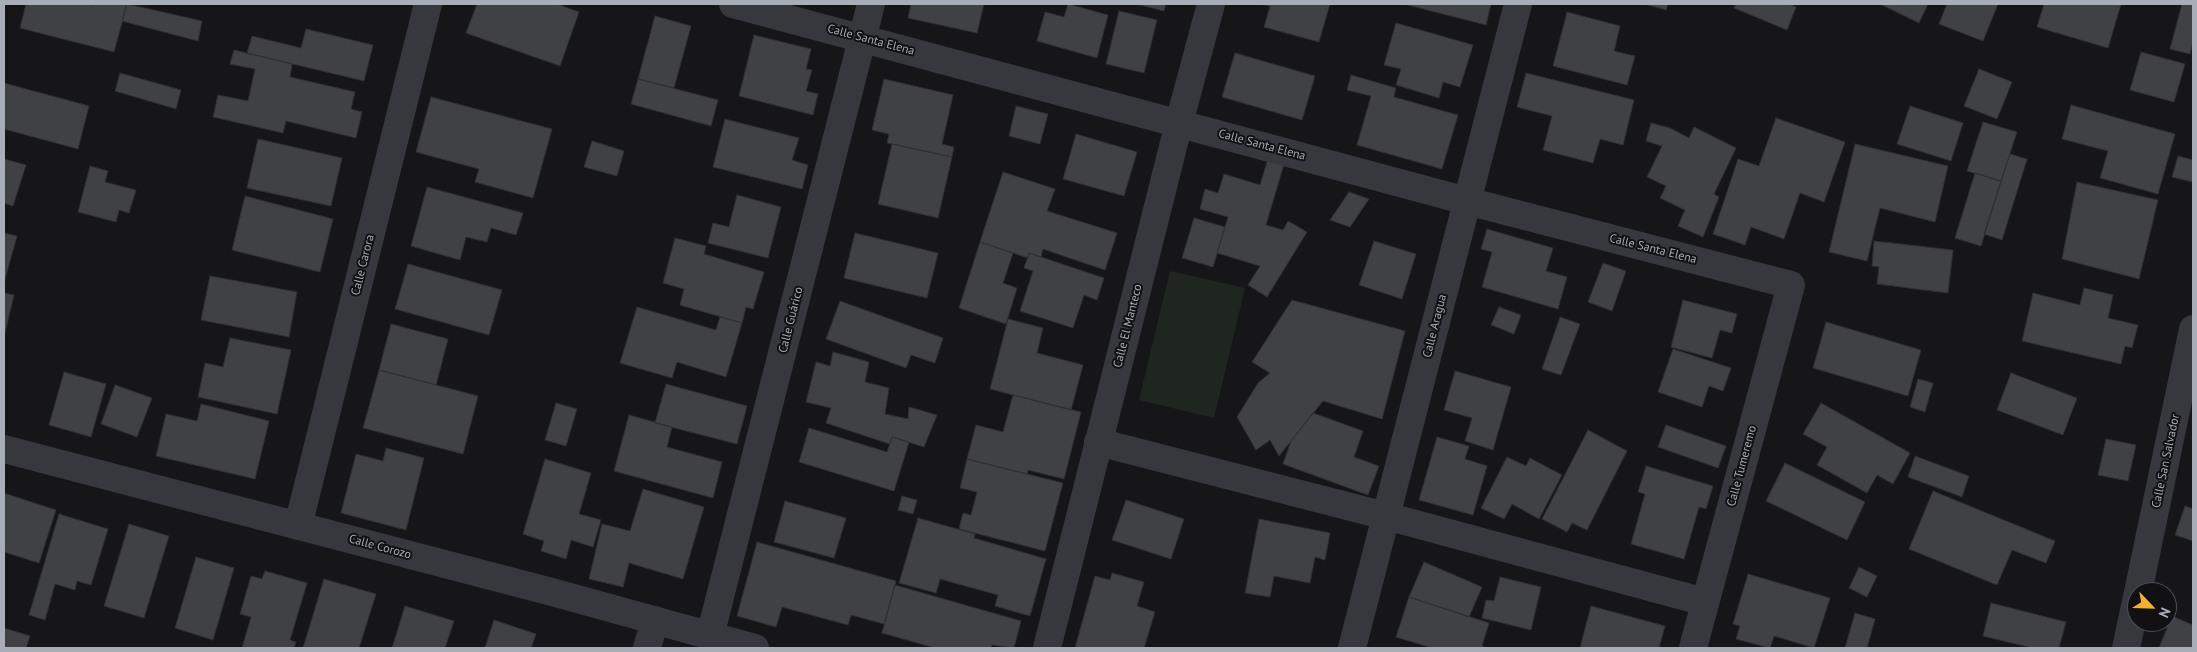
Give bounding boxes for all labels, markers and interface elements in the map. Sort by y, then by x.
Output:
street label: Calle Santa Elena [826,21,916,59]
street label: Calle Santa Elena [1217,126,1307,164]
street label: Calle Santa Elena [1608,231,1698,267]
street label: Calle Carora [349,233,377,297]
street label: Calle El Manteco [1111,283,1145,369]
street label: Calle Guárico [776,285,806,355]
street label: Calle Aragua [1420,293,1450,359]
street label: Calle San Salvador [2149,413,2183,509]
street label: Calle Tumeremo [1724,424,1760,508]
street label: Calle Corozo [347,532,413,562]
north arrow [2127,582,2177,632]
text: N [2155,605,2175,621]

